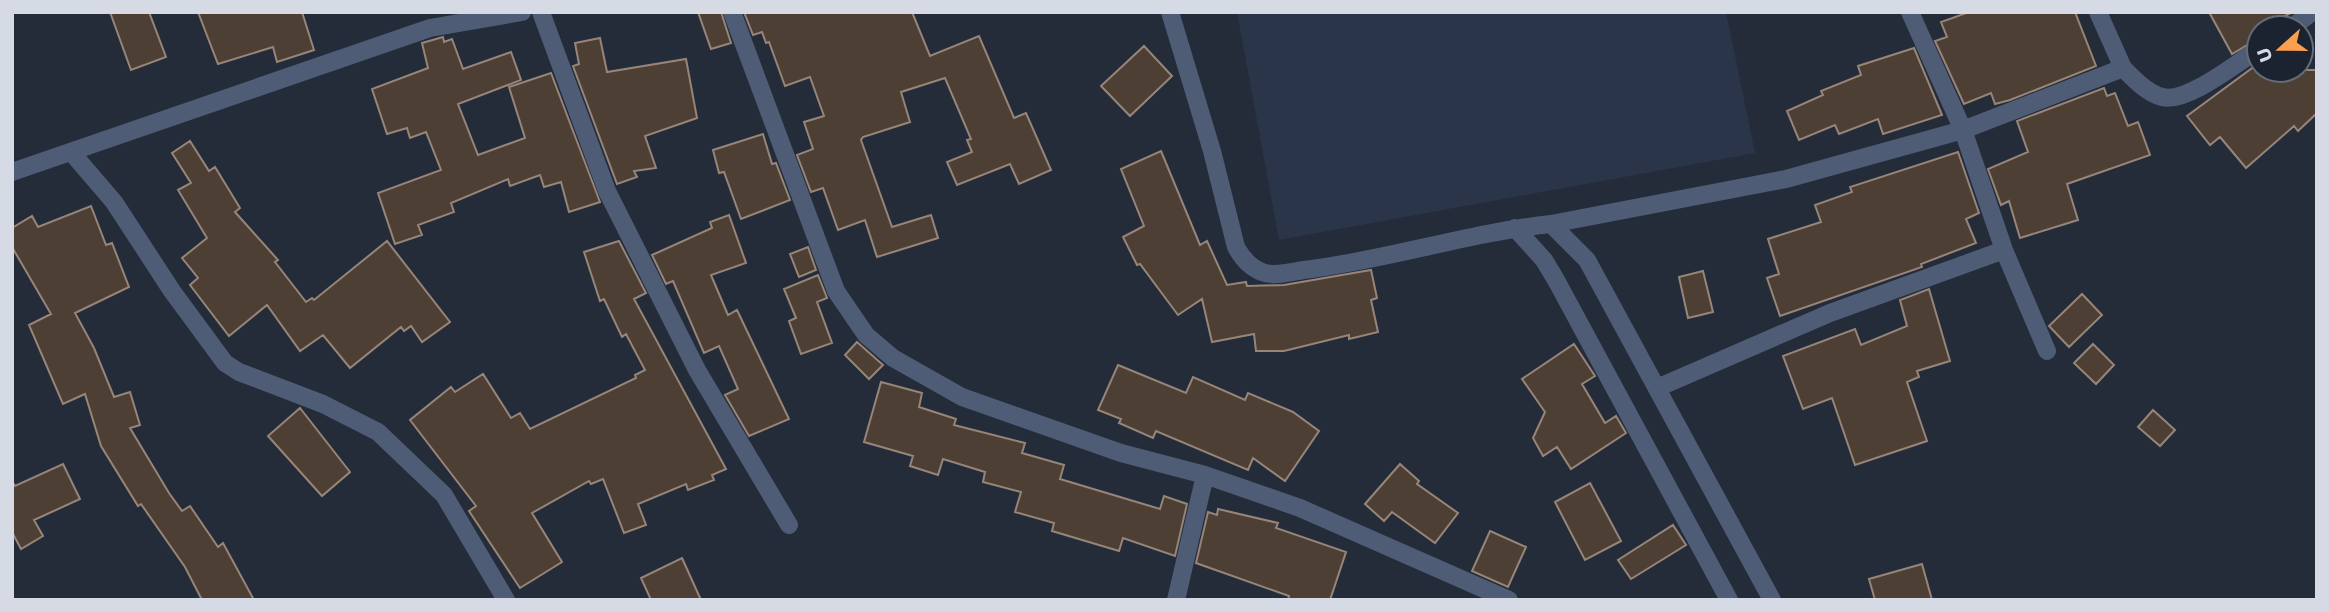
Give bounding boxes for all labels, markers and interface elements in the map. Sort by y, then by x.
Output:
north arrow [2245,14,2315,84]
text: U [2251,44,2278,65]

